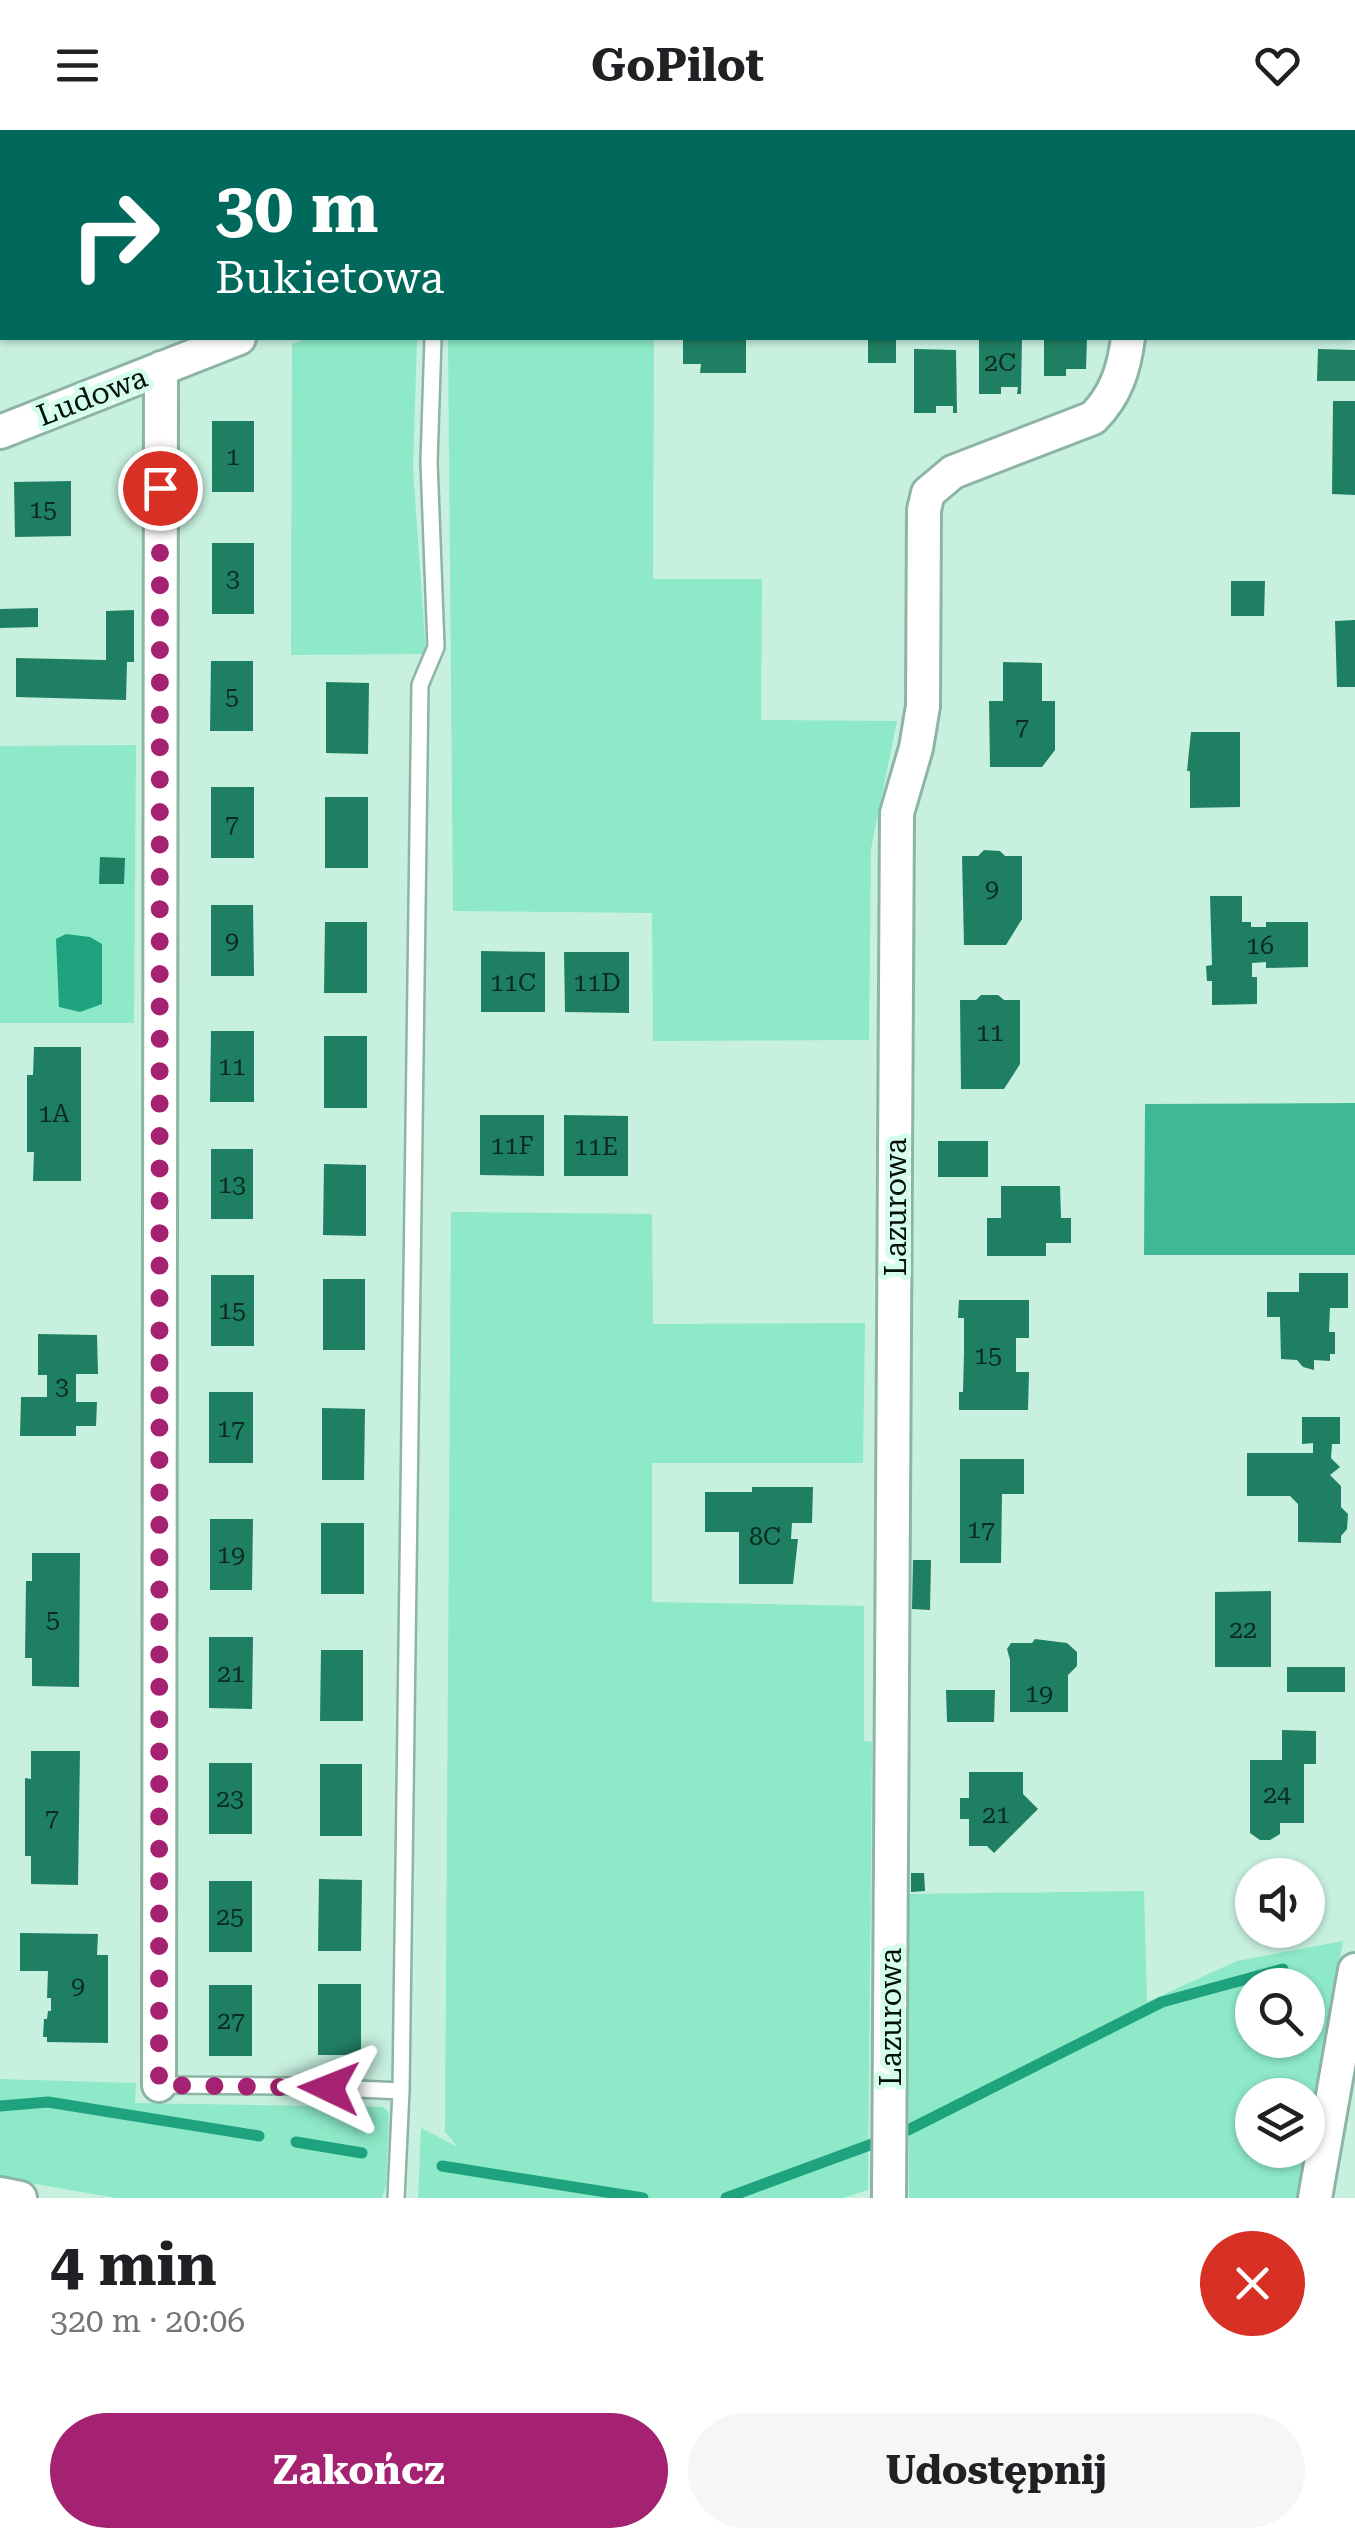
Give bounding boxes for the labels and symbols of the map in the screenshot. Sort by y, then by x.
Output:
house number: 2C [984,348,1016,377]
street label: Ludowa [32,359,152,433]
house number: 1 [226,442,240,471]
pin [118,446,203,531]
house number: 15 [29,495,57,524]
house number: 3 [226,564,240,593]
house number: 5 [225,682,239,711]
house number: 7 [1015,712,1029,741]
house number: 7 [225,809,239,838]
house number: 9 [985,874,999,903]
house number: 9 [225,926,239,955]
house number: 16 [1246,931,1274,960]
house number: 11C [490,968,536,997]
house number: 11D [573,968,621,997]
house number: 11 [976,1018,1004,1047]
house number: 11 [218,1052,246,1081]
house number: 1A [38,1099,70,1128]
house number: 11F [490,1131,534,1160]
house number: 11E [574,1132,618,1161]
street label: Lazurowa [878,1138,913,1276]
house number: 13 [218,1170,246,1199]
house number: 15 [218,1296,246,1325]
house number: 15 [974,1341,1002,1370]
house number: 3 [55,1372,69,1401]
house number: 17 [217,1414,245,1443]
house number: 17 [967,1515,995,1544]
house number: 8C [749,1522,781,1551]
house number: 19 [217,1540,245,1569]
house number: 5 [46,1605,60,1634]
house number: 22 [1229,1615,1257,1644]
house number: 21 [217,1659,245,1688]
house number: 19 [1025,1679,1053,1708]
house number: 24 [1263,1780,1291,1809]
house number: 23 [216,1784,244,1813]
house number: 21 [982,1800,1010,1829]
house number: 7 [45,1803,59,1832]
house number: 25 [216,1902,244,1931]
street label: Lazurowa [873,1948,908,2086]
house number: 9 [71,1971,85,2000]
house number: 27 [217,2006,245,2035]
position arrow [277,2036,381,2140]

